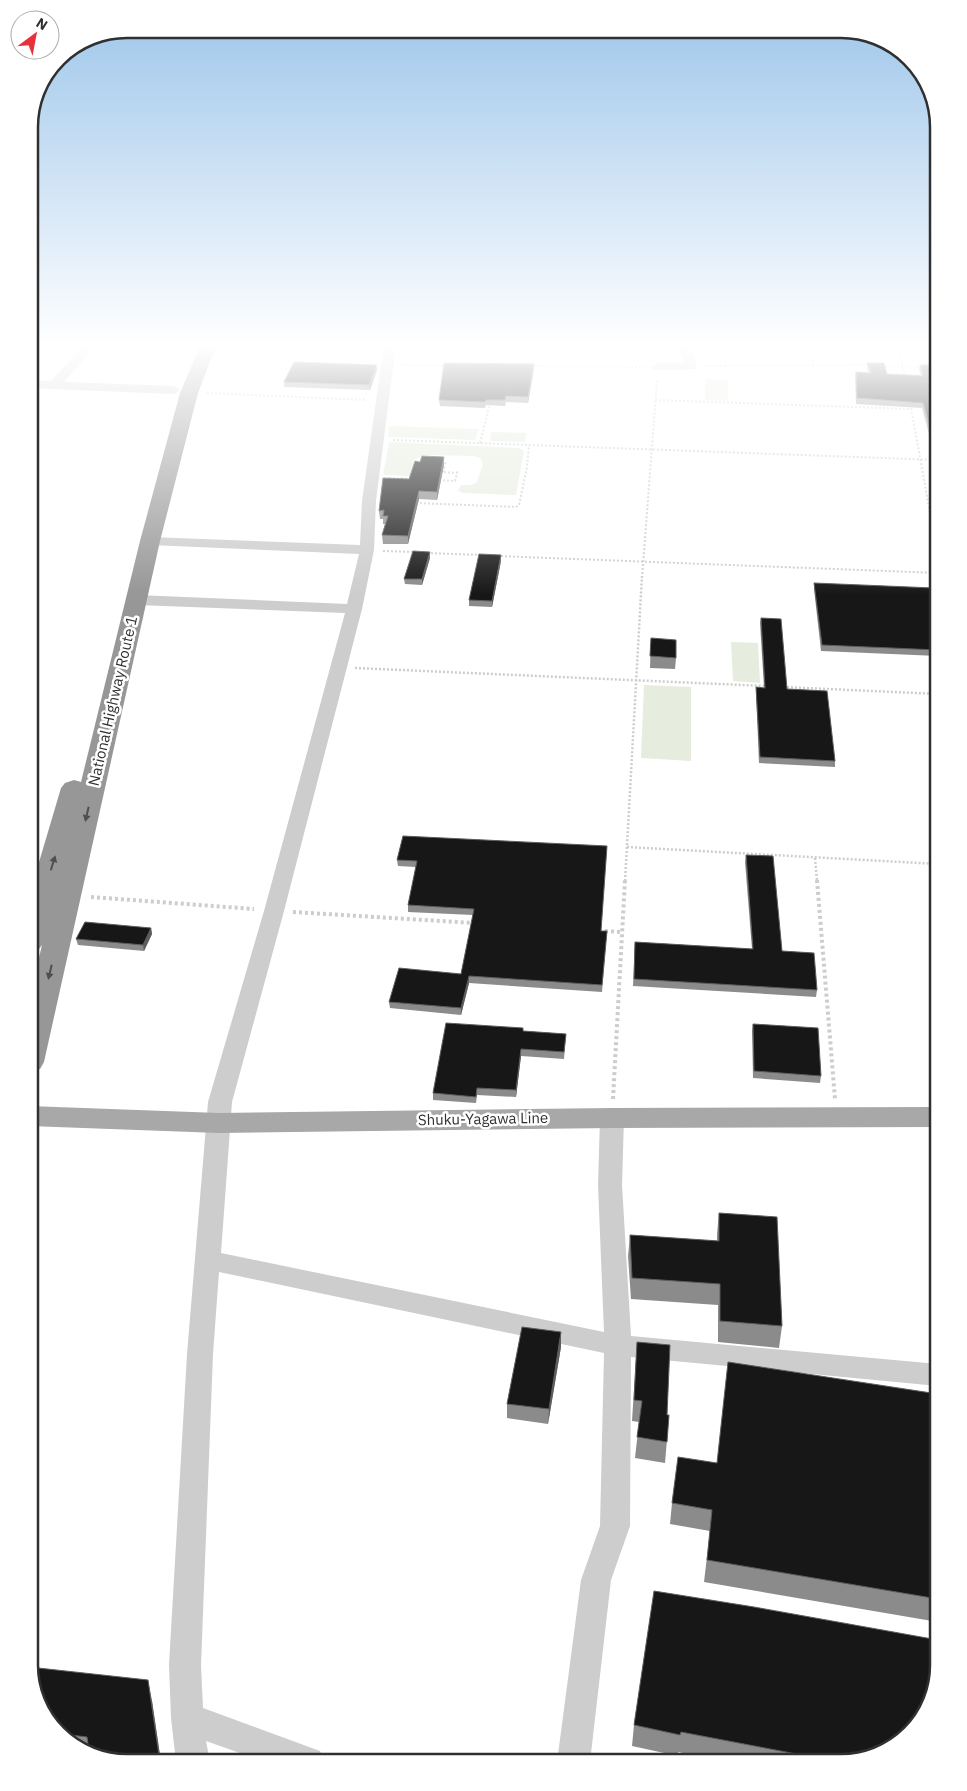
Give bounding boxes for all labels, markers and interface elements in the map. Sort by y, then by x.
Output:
north arrow [10,10,60,60]
text: N [33,14,51,34]
street label: National Highway Route 1 [84,614,141,788]
one-way arrow [83,807,91,822]
one-way arrow [50,855,58,870]
one-way arrow [46,965,54,980]
street label: Shuku-Yagawa Line [418,1108,548,1129]

